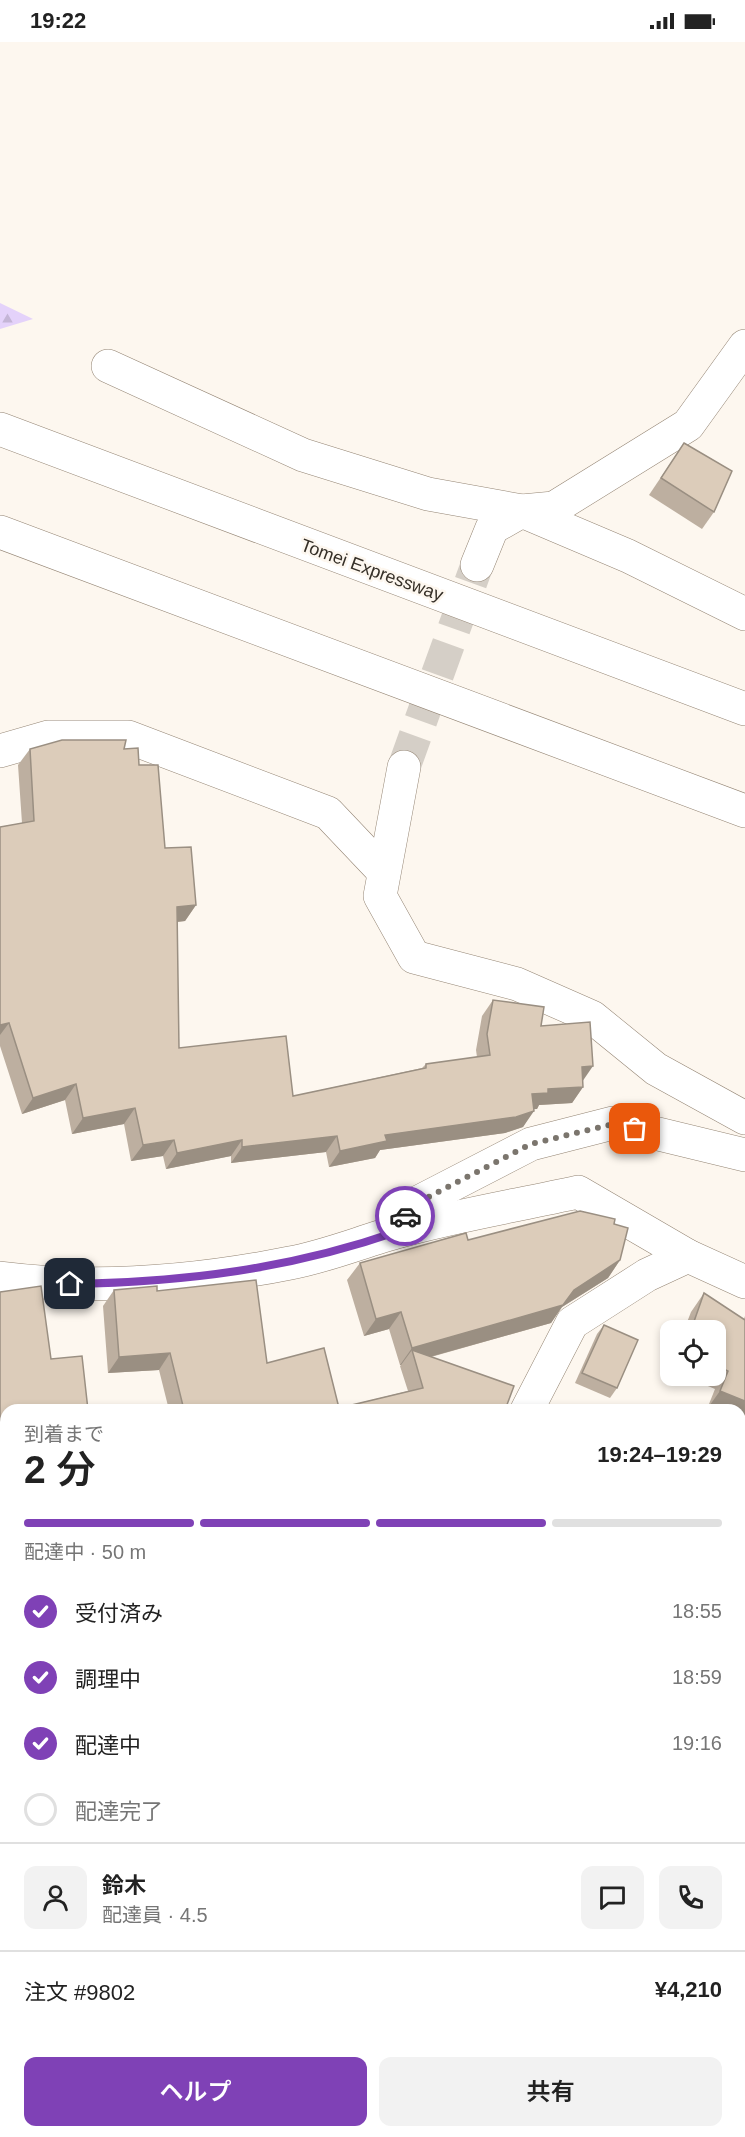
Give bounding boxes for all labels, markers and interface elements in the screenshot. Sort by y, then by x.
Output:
text: 19:22 [30,8,86,33]
street label: Tomei Expressway [298,535,446,605]
pin [609,1103,660,1154]
icon: bag [618,1112,651,1145]
courier [375,1186,435,1246]
icon: car [389,1200,422,1233]
pin [44,1258,95,1309]
icon: home [53,1267,86,1300]
map controls [660,1320,726,1386]
button: locate [660,1320,726,1386]
text: 到着まで [24,1423,104,1445]
text: 19:24–19:29 [597,1442,722,1467]
text: 2 分 [24,1448,96,1491]
text: 配達中 · 50 m [24,1541,146,1563]
icon: check [24,1595,57,1628]
text: 18:55 [672,1600,722,1622]
text: 受付済み [75,1601,163,1626]
icon: check [24,1661,57,1694]
text: 18:59 [672,1666,722,1688]
text: 調理中 [75,1667,141,1692]
icon: check [24,1727,57,1760]
text: 19:16 [672,1732,722,1754]
text: 配達中 [75,1733,141,1758]
text: 配達完了 [75,1799,163,1824]
button: person [24,1866,87,1929]
button: chat [581,1866,644,1929]
button: phone [659,1866,722,1929]
text: 鈴木 [102,1873,146,1898]
text: 配達員 · 4.5 [102,1904,208,1926]
text: ¥4,210 [655,1977,722,2002]
text: 注文 #9802 [24,1980,135,2005]
button: ヘルプ [24,2057,367,2126]
button: 共有 [379,2057,722,2126]

